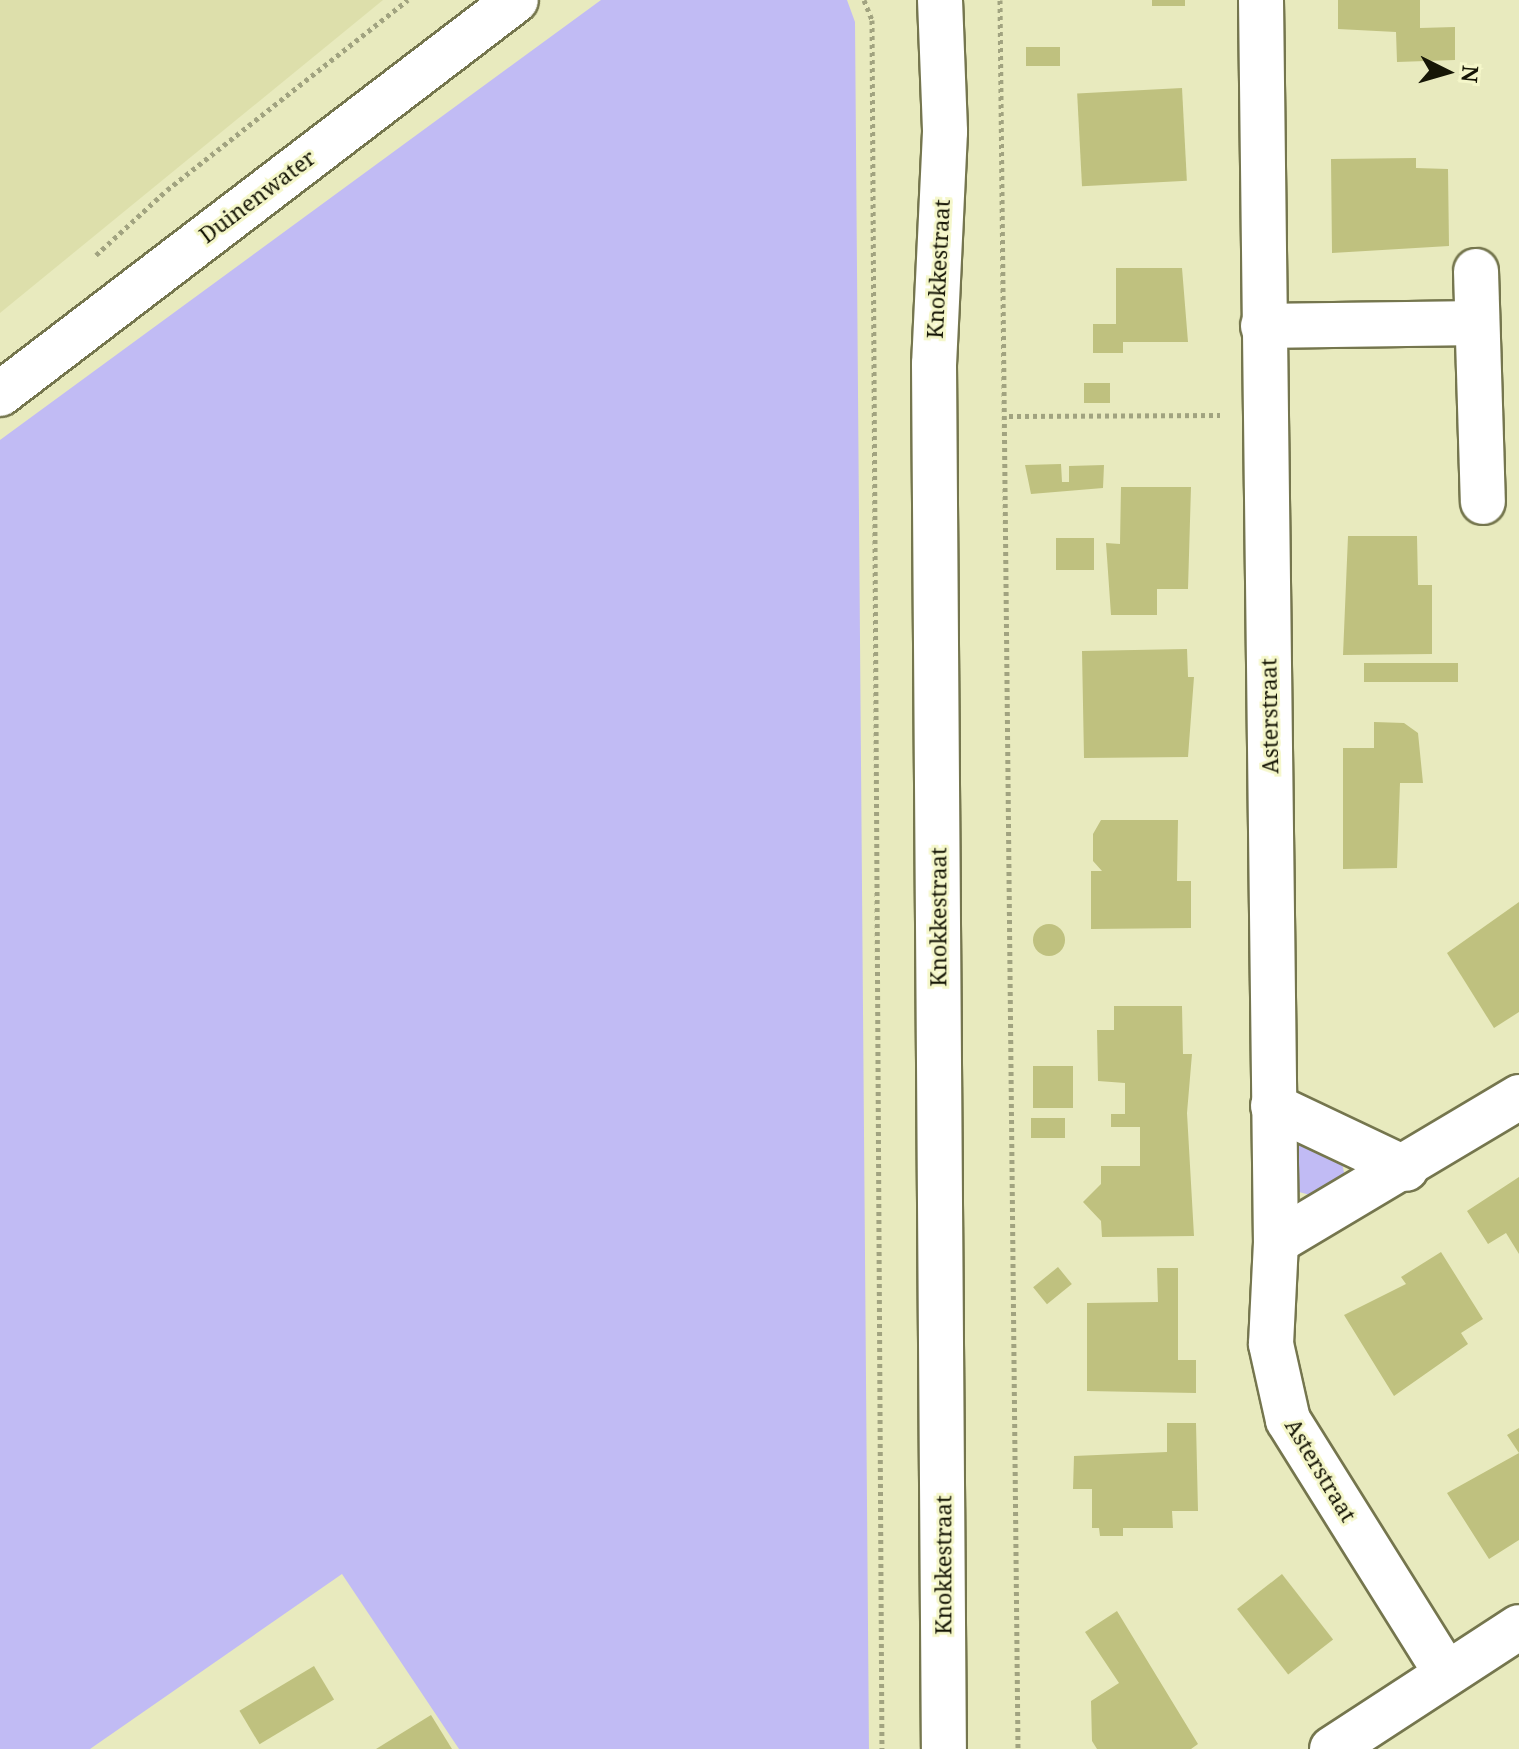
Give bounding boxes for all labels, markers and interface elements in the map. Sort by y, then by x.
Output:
north arrow [1407,32,1487,112]
text: N [1455,64,1487,84]
street label: Duinenwater [194,144,320,248]
street label: Knokkestraat [921,199,955,339]
street label: Asterstraat [1255,658,1283,774]
street label: Knokkestraat [925,847,951,987]
street label: Asterstraat [1280,1414,1362,1526]
street label: Knokkestraat [930,1495,956,1635]

